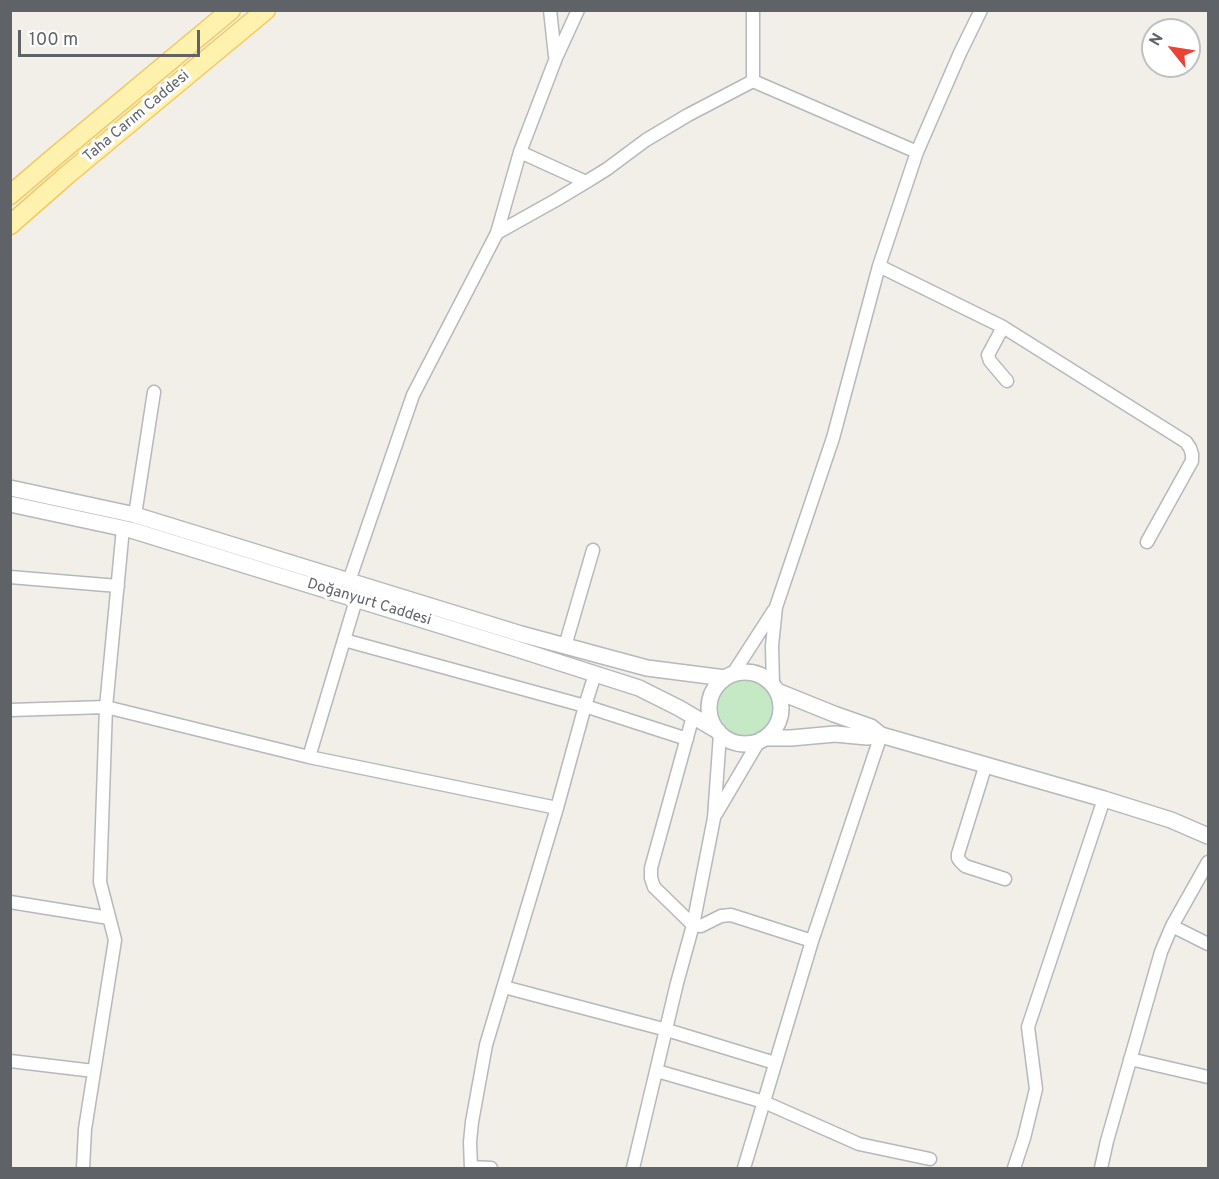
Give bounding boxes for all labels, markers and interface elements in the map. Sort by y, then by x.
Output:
scale bar [21,18,202,56]
north arrow [1141,18,1201,78]
text: 100 m [29,29,78,52]
text: N [1146,30,1169,50]
street label: Taha Carım Caddesi [80,67,194,167]
street label: Doğanyurt Caddesi [305,576,433,630]

